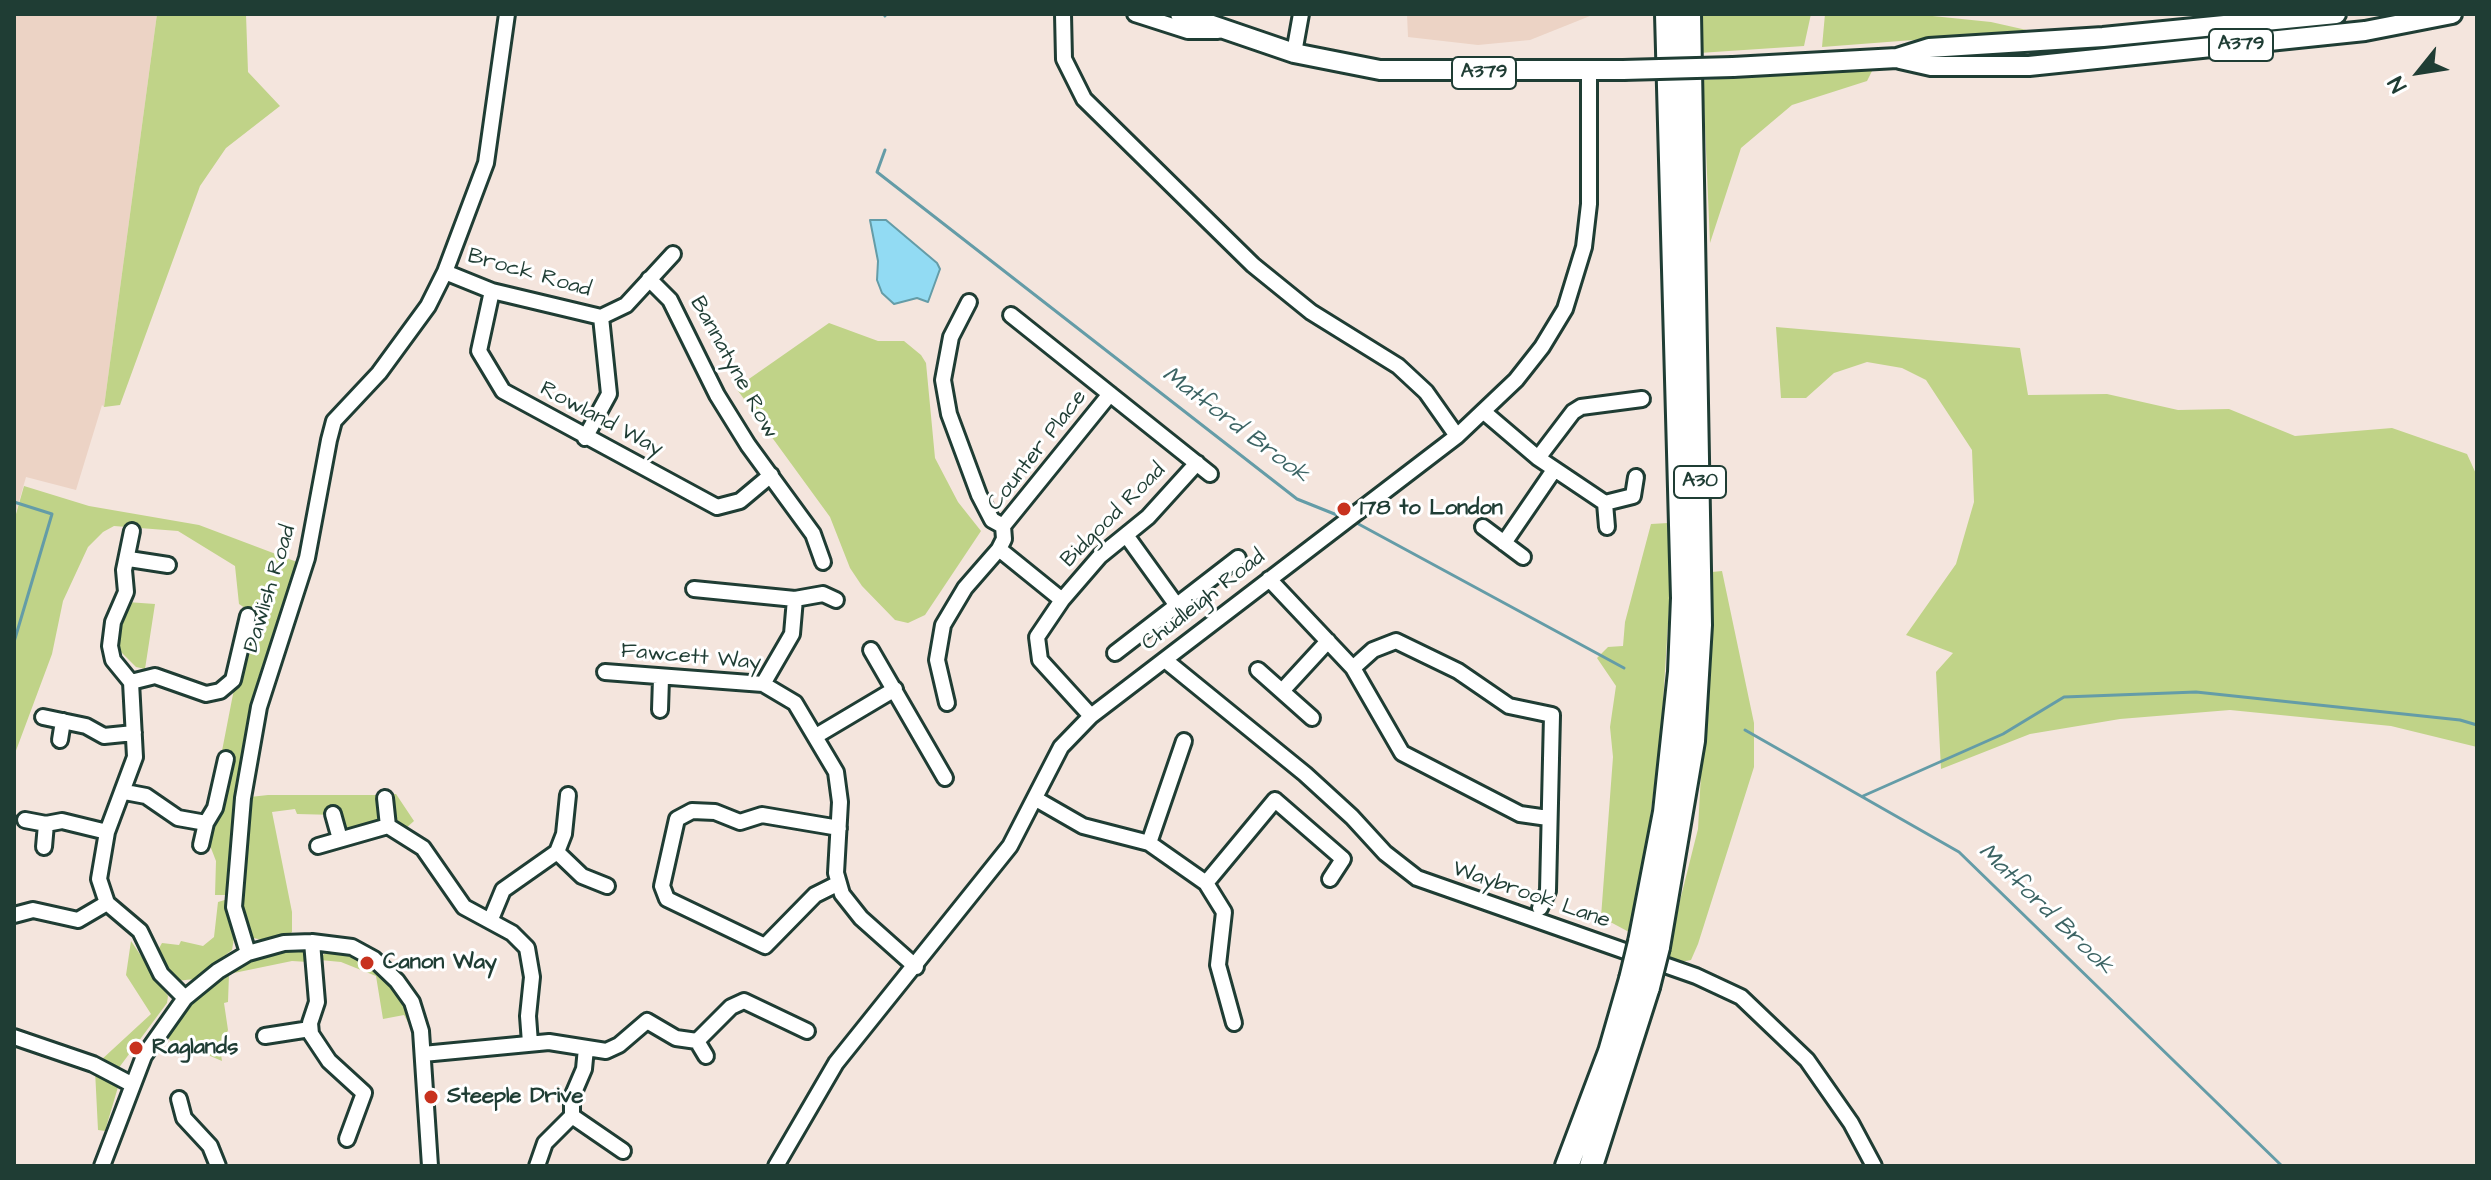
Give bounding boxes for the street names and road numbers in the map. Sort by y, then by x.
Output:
road number: A379 [2209,29,2273,61]
road number: A379 [1452,57,1516,89]
street label: Brock Road [464,244,594,304]
street label: Bannatyne Row [683,292,783,444]
street label: Rowland Way [535,377,667,463]
street label: Counter Place [983,385,1093,517]
street label: Bidgood Road [1056,458,1172,574]
road number: A30 [1674,466,1726,498]
street label: Dawlish Road [239,522,303,656]
street label: Chudleigh Road [1137,545,1271,657]
street label: Fawcett Way [620,639,762,677]
street label: Waybrook Lane [1449,857,1613,935]

